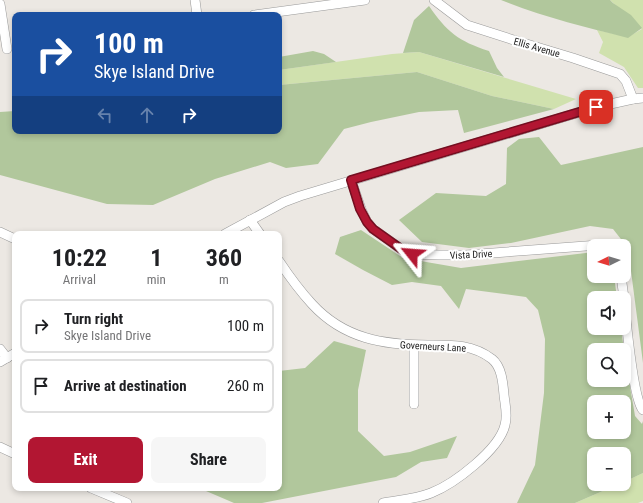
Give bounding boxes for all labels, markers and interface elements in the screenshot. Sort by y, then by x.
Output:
text: 100 m [94,27,164,60]
icon: right [28,28,80,80]
street label: Ellis Avenue [513,36,562,59]
text: Skye Island Drive [94,61,215,82]
pin [579,90,613,124]
icon: arrive [585,96,607,118]
icon: left [94,104,116,126]
icon: ahead [136,104,158,126]
icon: right [178,104,200,126]
position arrow [391,233,433,275]
north arrow [587,239,631,283]
map controls [587,239,631,491]
text: 10:22 [52,244,107,272]
text: 1 [150,244,162,272]
text: 360 [206,244,242,272]
street label: Vista Drive [450,248,493,261]
text: Arrival [63,272,96,287]
text: min [147,272,166,287]
text: m [219,272,229,287]
button: sound [587,291,631,335]
text: Turn right [64,310,123,328]
icon: right [30,315,52,337]
text: 100 m [227,317,264,335]
text: Skye Island Drive [64,328,151,343]
street label: Governeurs Lane [400,339,467,354]
button: search [587,343,631,387]
icon: arrive [30,375,52,397]
text: Arrive at destination [64,377,187,395]
text: 260 m [227,377,264,395]
button: + [587,395,631,439]
button: Exit [28,437,143,483]
button: Share [151,437,266,483]
button: − [587,447,631,491]

